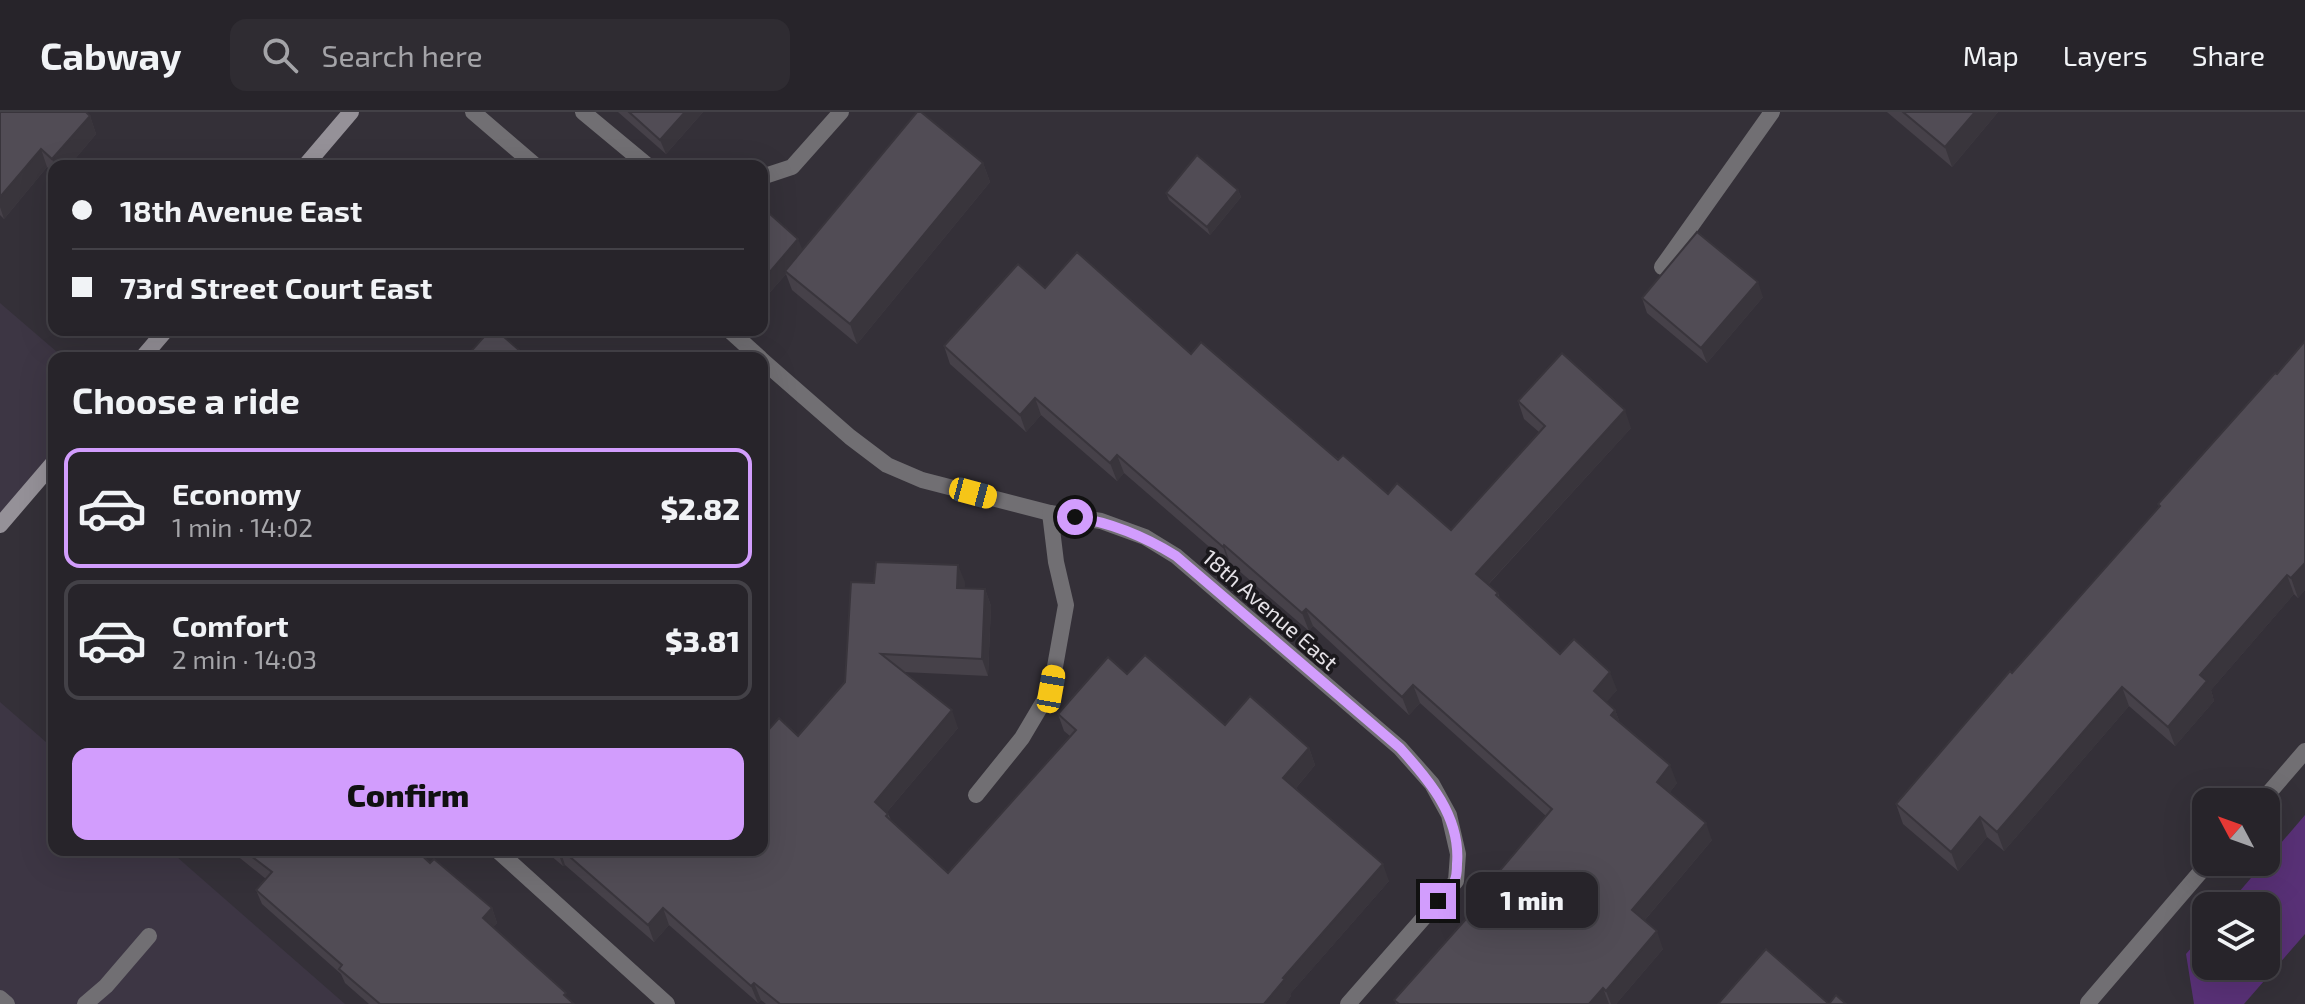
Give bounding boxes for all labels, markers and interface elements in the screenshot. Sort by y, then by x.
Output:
search box [230,19,790,91]
text: Cabway [40,32,182,78]
icon: search [258,33,302,77]
text: Search here [322,37,483,73]
text: Map [1963,38,2019,72]
text: Layers [2063,38,2148,72]
text: Share [2192,38,2265,72]
text: 18th Avenue East [120,192,362,228]
text: 73rd Street Court East [120,269,432,305]
text: Choose a ride [72,378,300,421]
icon: car [76,472,148,544]
text: Economy [172,475,301,511]
car [947,475,999,511]
text: $2.82 [660,490,740,526]
route start [1057,499,1093,535]
text: 1 min · 14:02 [172,511,313,542]
street label: 18th Avenue East [1198,543,1344,675]
icon: car [76,604,148,676]
text: Comfort [172,607,289,643]
text: $3.81 [665,622,740,658]
text: 2 min · 14:03 [172,643,317,674]
car [1035,663,1067,715]
button: Confirm [72,748,744,840]
north arrow [2192,788,2280,876]
map controls [2192,788,2280,980]
callout: 1 min [1466,873,1598,929]
route end [1420,883,1456,919]
text: 1 min [1500,884,1564,915]
button: layers [2192,892,2280,980]

